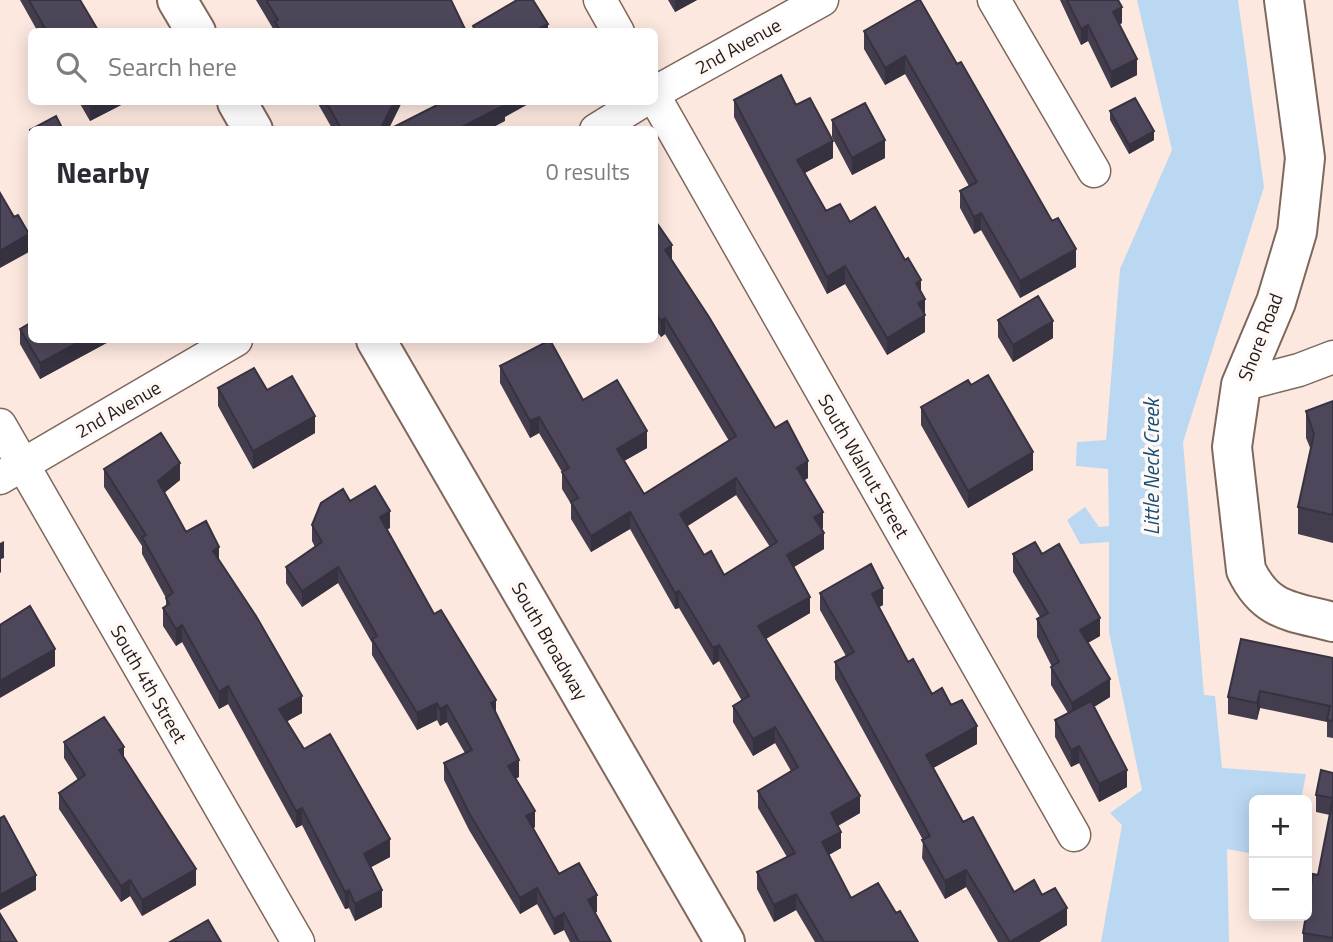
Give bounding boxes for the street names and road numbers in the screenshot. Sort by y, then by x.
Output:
street label: 2nd Avenue [689,10,786,81]
street label: Shore Road [1230,289,1290,385]
street label: 2nd Avenue [70,372,166,445]
street label: South Walnut Street [811,388,918,543]
street label: South Broadway [505,576,596,705]
street label: South 4th Street [104,619,195,749]

